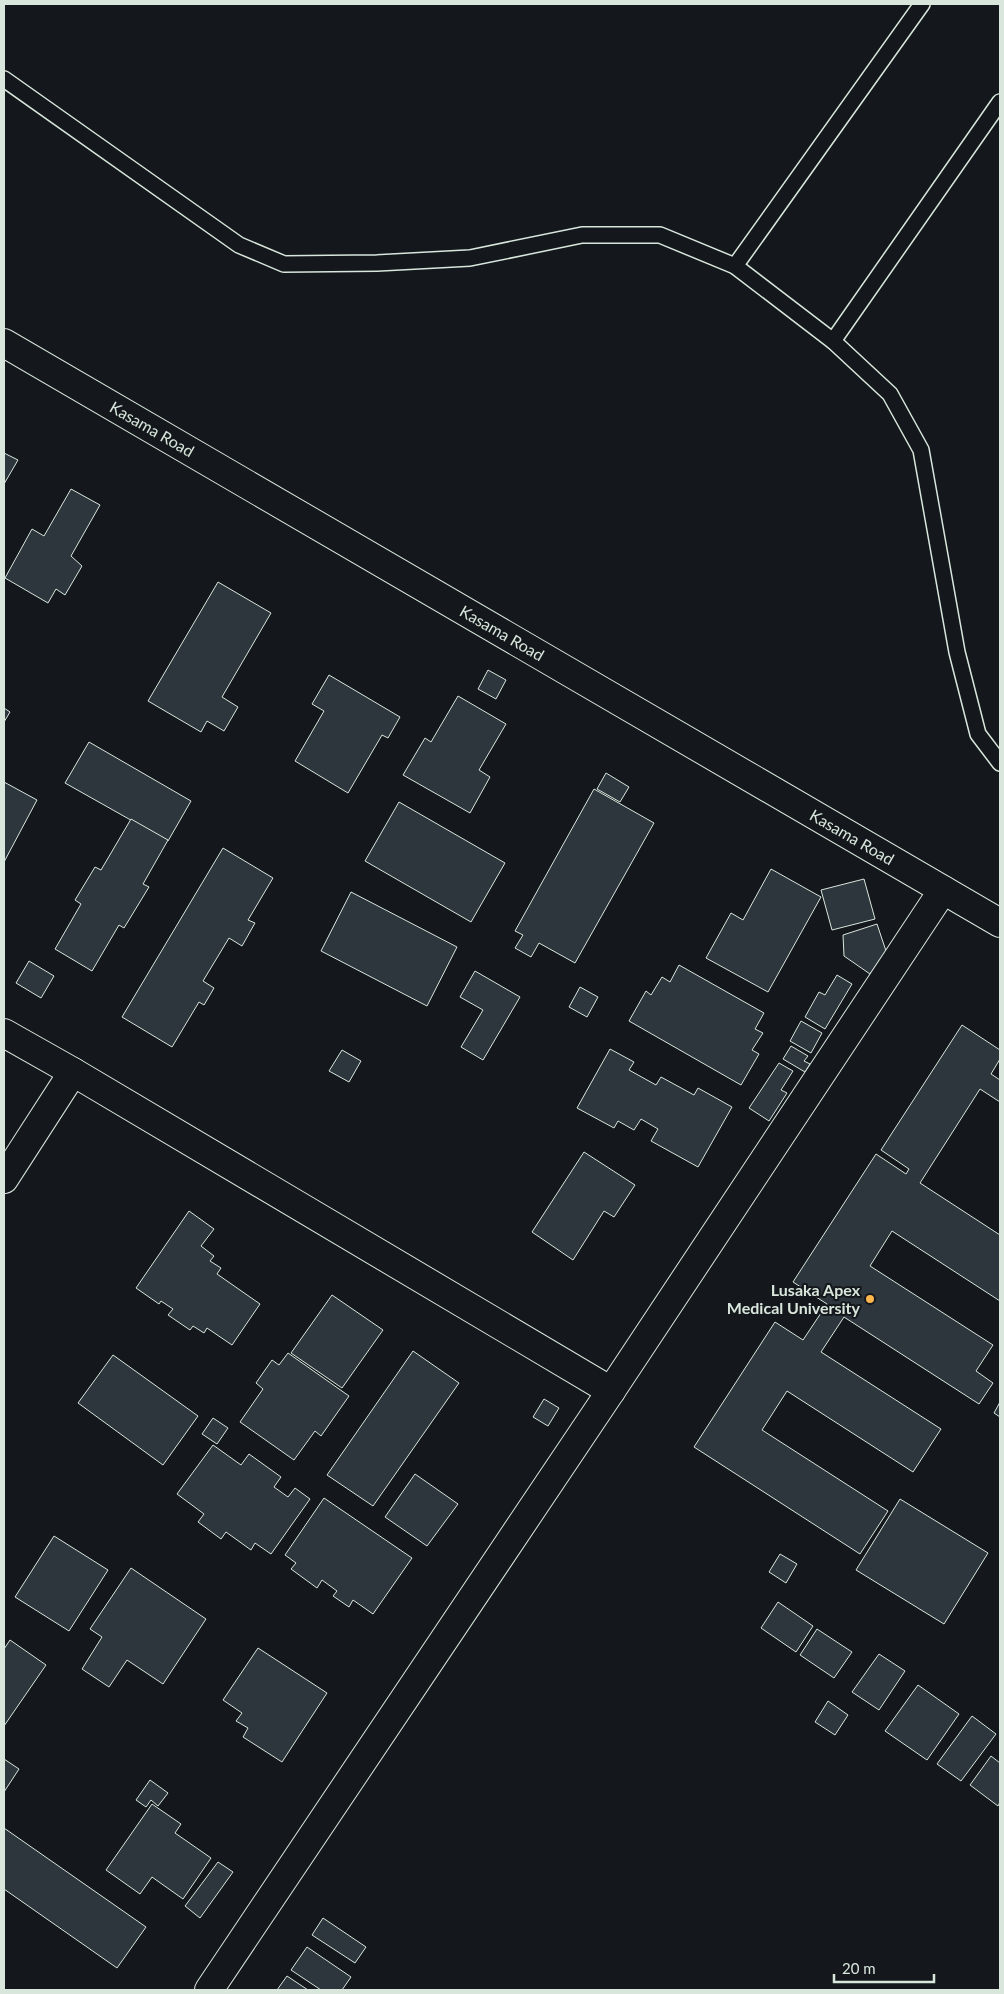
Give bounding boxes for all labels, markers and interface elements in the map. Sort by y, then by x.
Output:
street label: Kasama Road [107,397,198,460]
street label: Kasama Road [457,601,548,664]
street label: Kasama Road [807,805,898,868]
place label: Lusaka Apex Medical University [727,1280,861,1317]
marker: Lusaka Apex Medical University [864,1293,876,1305]
scale bar [834,1952,934,1984]
text: 20 m [842,1959,876,1977]

